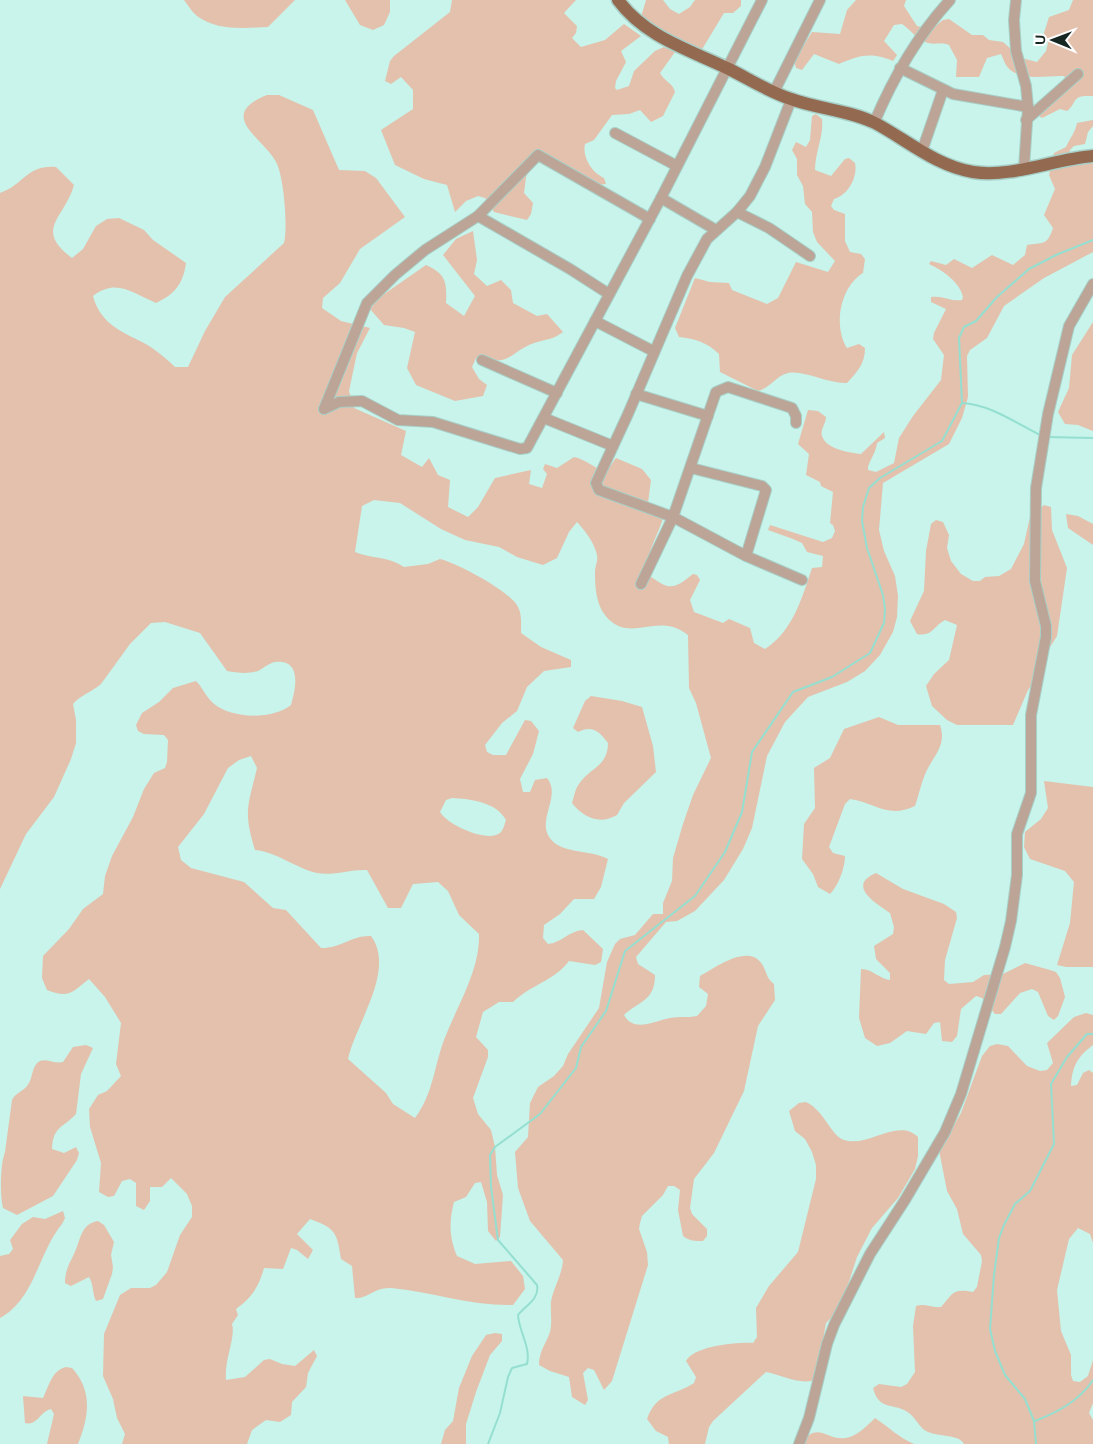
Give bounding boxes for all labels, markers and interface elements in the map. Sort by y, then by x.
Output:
north arrow [1028,15,1078,65]
text: U [1032,35,1048,45]

